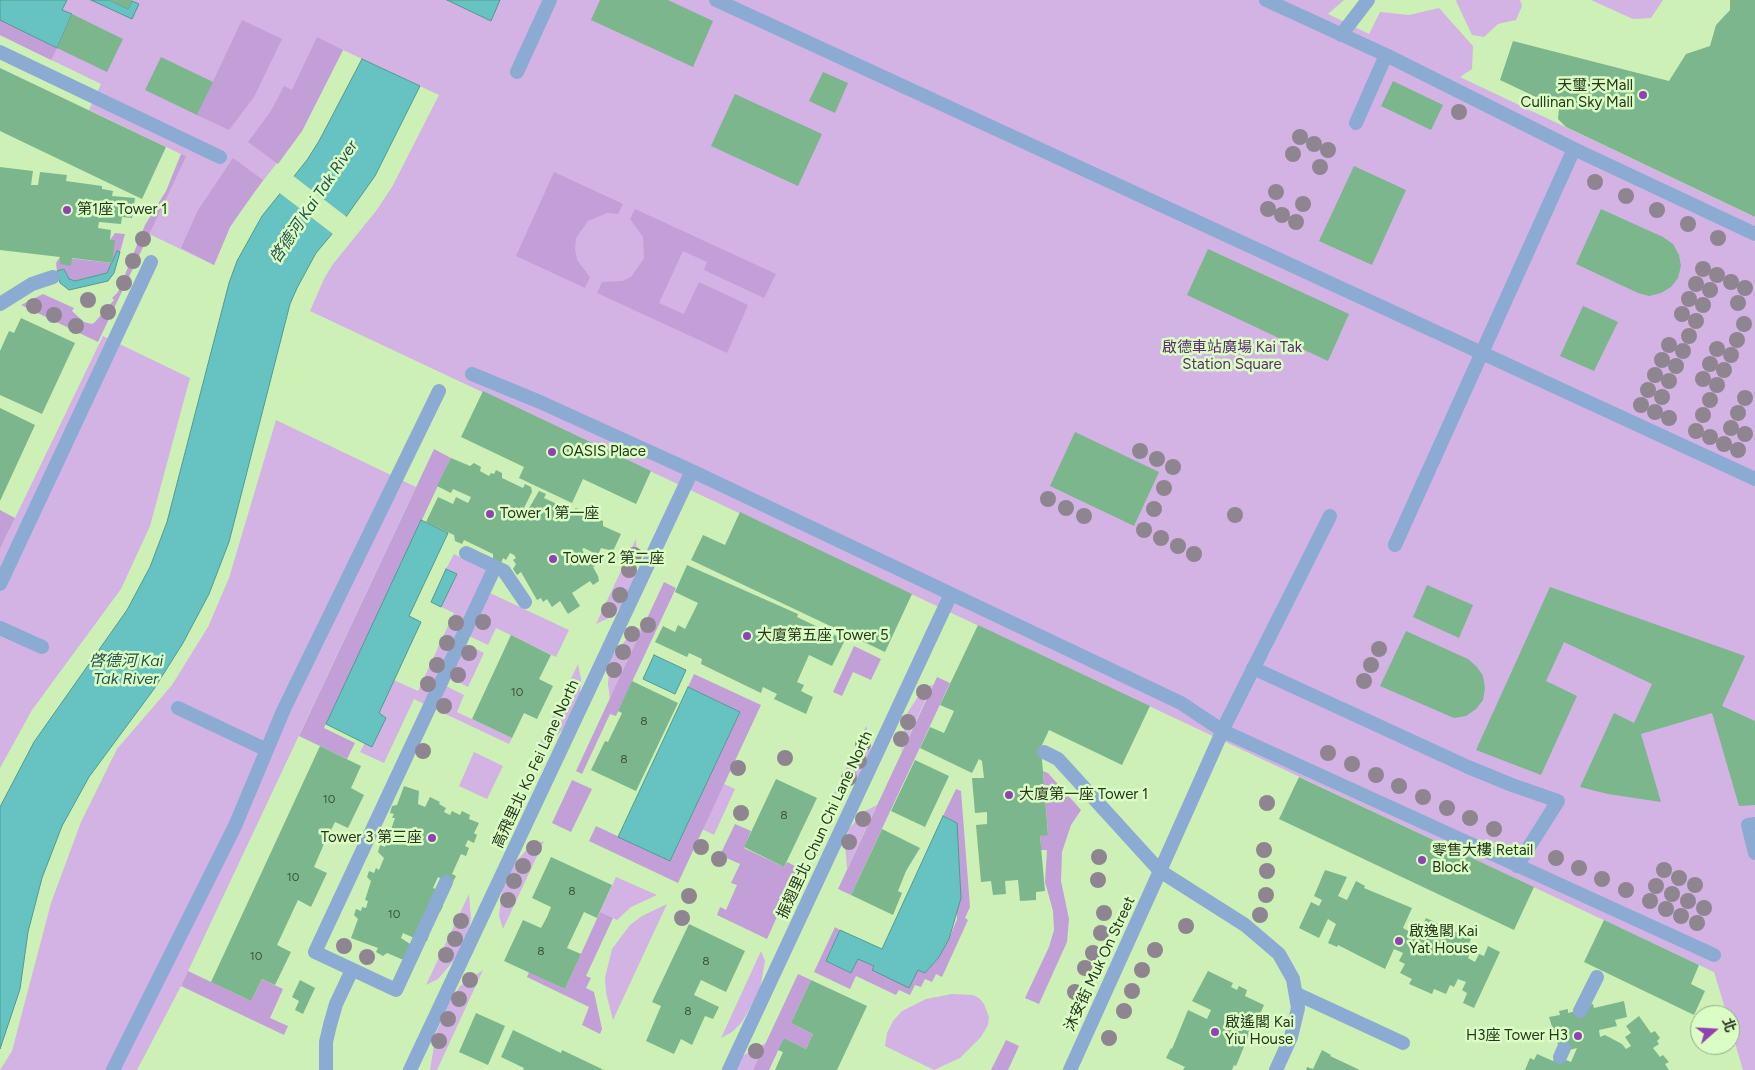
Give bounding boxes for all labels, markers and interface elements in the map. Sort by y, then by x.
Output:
place label: 天璽·天Mall Cullinan Sky Mall [1521,77,1633,112]
marker: 天璽·天Mall Cullinan Sky Mall [1637,89,1649,101]
water label: 啓德河 Kai Tak River [266,137,362,267]
place label: 第1座 Tower 1 [77,201,167,219]
marker: 第1座 Tower 1 [61,204,73,216]
park label: 啟德車站廣場 Kai Tak Station Square [1162,339,1302,374]
place label: OASIS Place [562,443,646,461]
marker: OASIS Place [546,446,558,458]
place label: Tower 1 第一座 [500,505,599,523]
marker: Tower 1 第一座 [484,508,496,520]
place label: Tower 2 第二座 [563,550,664,568]
marker: Tower 2 第二座 [547,553,559,565]
place label: 大廈第五座 Tower 5 [757,627,889,645]
marker: 大廈第五座 Tower 5 [741,630,753,642]
water label: 啓德河 Kai Tak River [89,651,163,689]
street label: 高飛里北 Ko Fei Lane North [489,677,583,851]
house number: 10 [511,685,523,699]
house number: 8 [640,714,648,728]
street label: 振翅里北 Chun Chi Lane North [774,728,876,922]
house number: 8 [620,752,628,766]
place label: 大廈第一座 Tower 1 [1019,786,1148,804]
marker: 大廈第一座 Tower 1 [1003,789,1015,801]
house number: 10 [323,792,335,806]
house number: 8 [780,808,788,822]
place label: Tower 3 第三座 [321,829,422,847]
marker: Tower 3 第三座 [426,832,438,844]
place label: 零售大樓 Retail Block [1432,842,1533,877]
marker: 零售大樓 Retail Block [1416,854,1428,866]
house number: 10 [287,870,299,884]
house number: 8 [568,884,576,898]
street label: 沐安街 Muk On Street [1061,894,1139,1034]
house number: 10 [388,907,400,921]
place label: 啟逸閣 Kai Yat House [1409,923,1478,958]
marker: 啟逸閣 Kai Yat House [1393,935,1405,947]
house number: 8 [537,944,545,958]
house number: 10 [250,949,262,963]
house number: 8 [702,954,710,968]
house number: 8 [684,1004,692,1018]
north arrow [1690,1005,1740,1055]
place label: 啟遙閣 Kai Yiu House [1225,1014,1294,1049]
text: 北 [1718,1016,1739,1035]
marker: 啟遙閣 Kai Yiu House [1209,1026,1221,1038]
place label: H3座 Tower H3 [1466,1027,1568,1045]
marker: H3座 Tower H3 [1572,1030,1584,1042]

